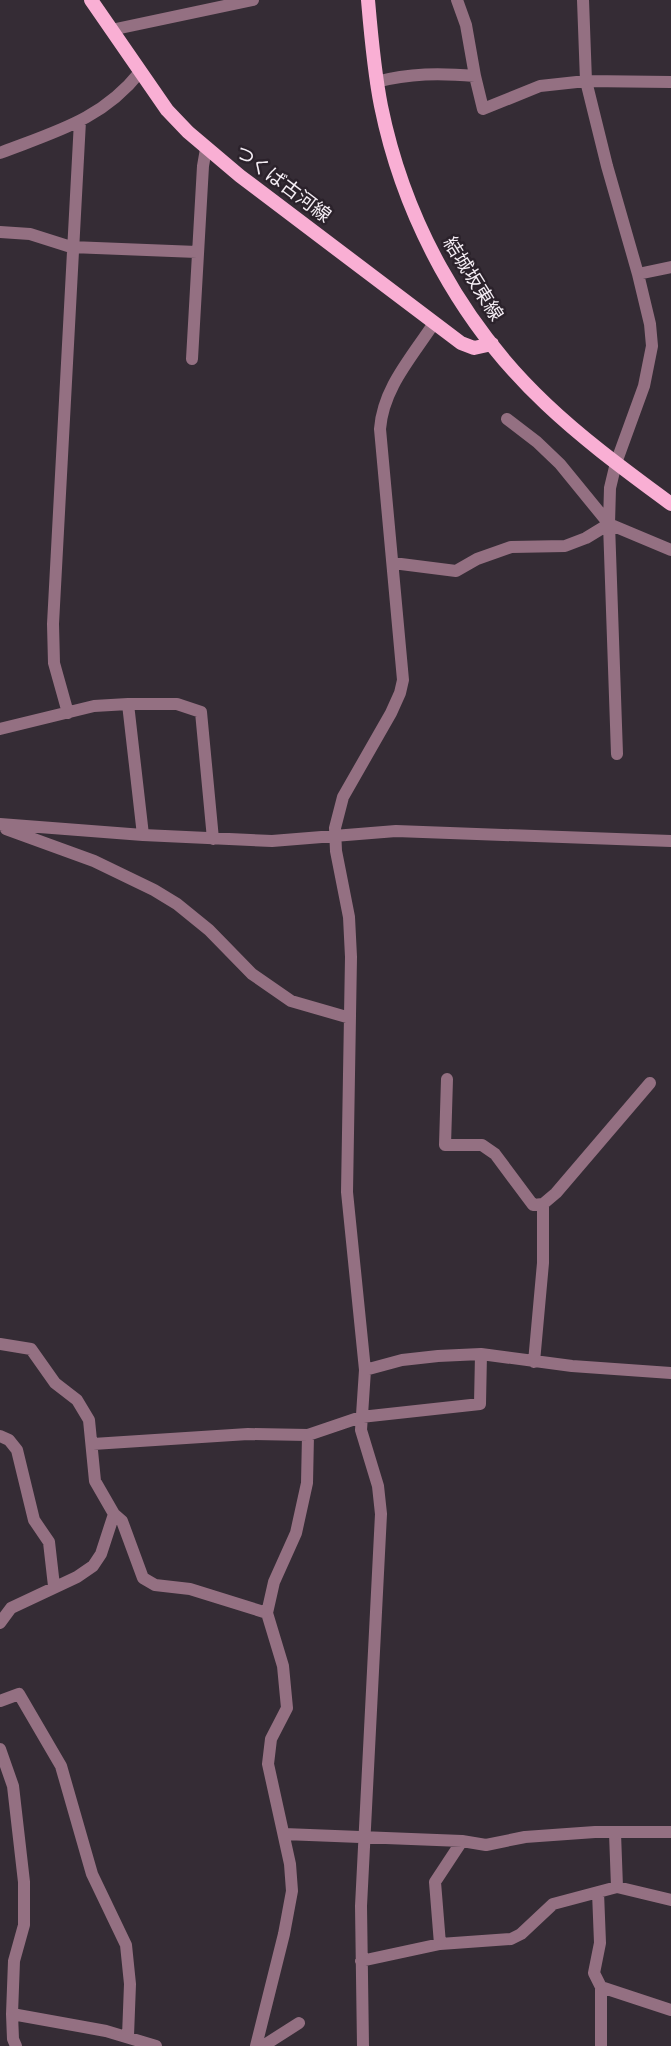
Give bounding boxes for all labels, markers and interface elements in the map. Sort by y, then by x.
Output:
street label: つくば古河線 [230,139,336,229]
street label: 結城坂東線 [437,232,509,326]

